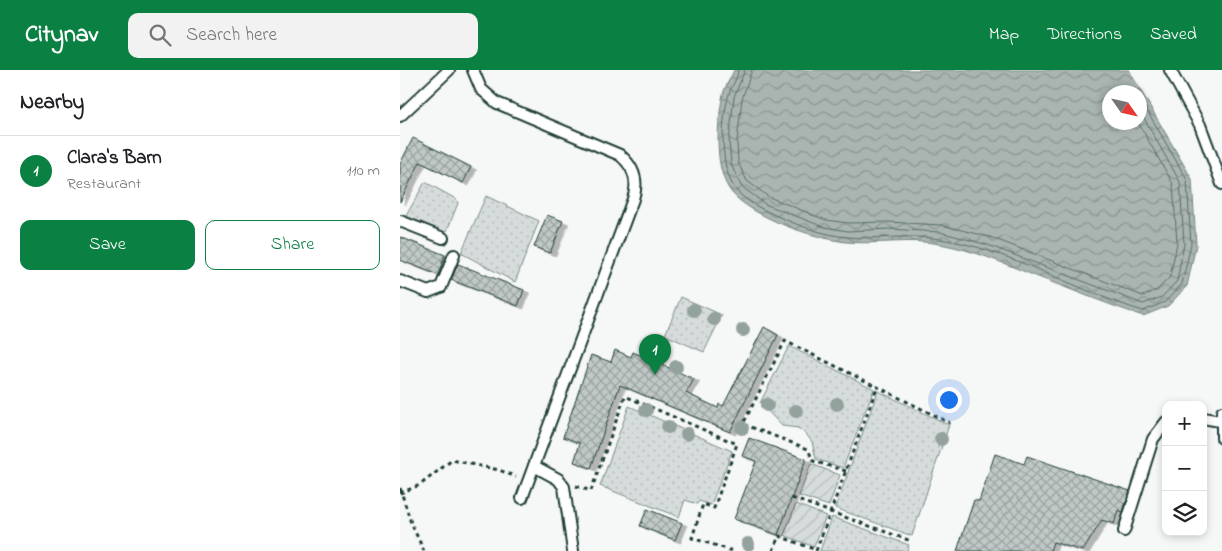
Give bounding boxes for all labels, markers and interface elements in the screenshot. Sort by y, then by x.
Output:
search box [128,13,478,58]
text: Citynav [25,18,98,53]
icon: search [146,21,174,49]
text: Search here [186,22,277,49]
text: Map [989,22,1019,48]
text: Directions [1047,22,1122,48]
text: Saved [1150,22,1197,48]
north arrow [1102,85,1147,130]
text: Nearby [20,88,84,118]
text: Clara's Barn [67,145,162,172]
text: 1 [33,159,39,183]
text: 110 m [346,159,380,183]
text: Restaurant [67,172,141,196]
button: Save [20,220,195,270]
button: Share [205,220,380,270]
pin: 1 [639,334,671,375]
your location [936,387,962,413]
map controls [1162,401,1207,536]
button: + [1162,401,1207,446]
button: − [1162,446,1207,491]
button: layers [1162,491,1207,536]

